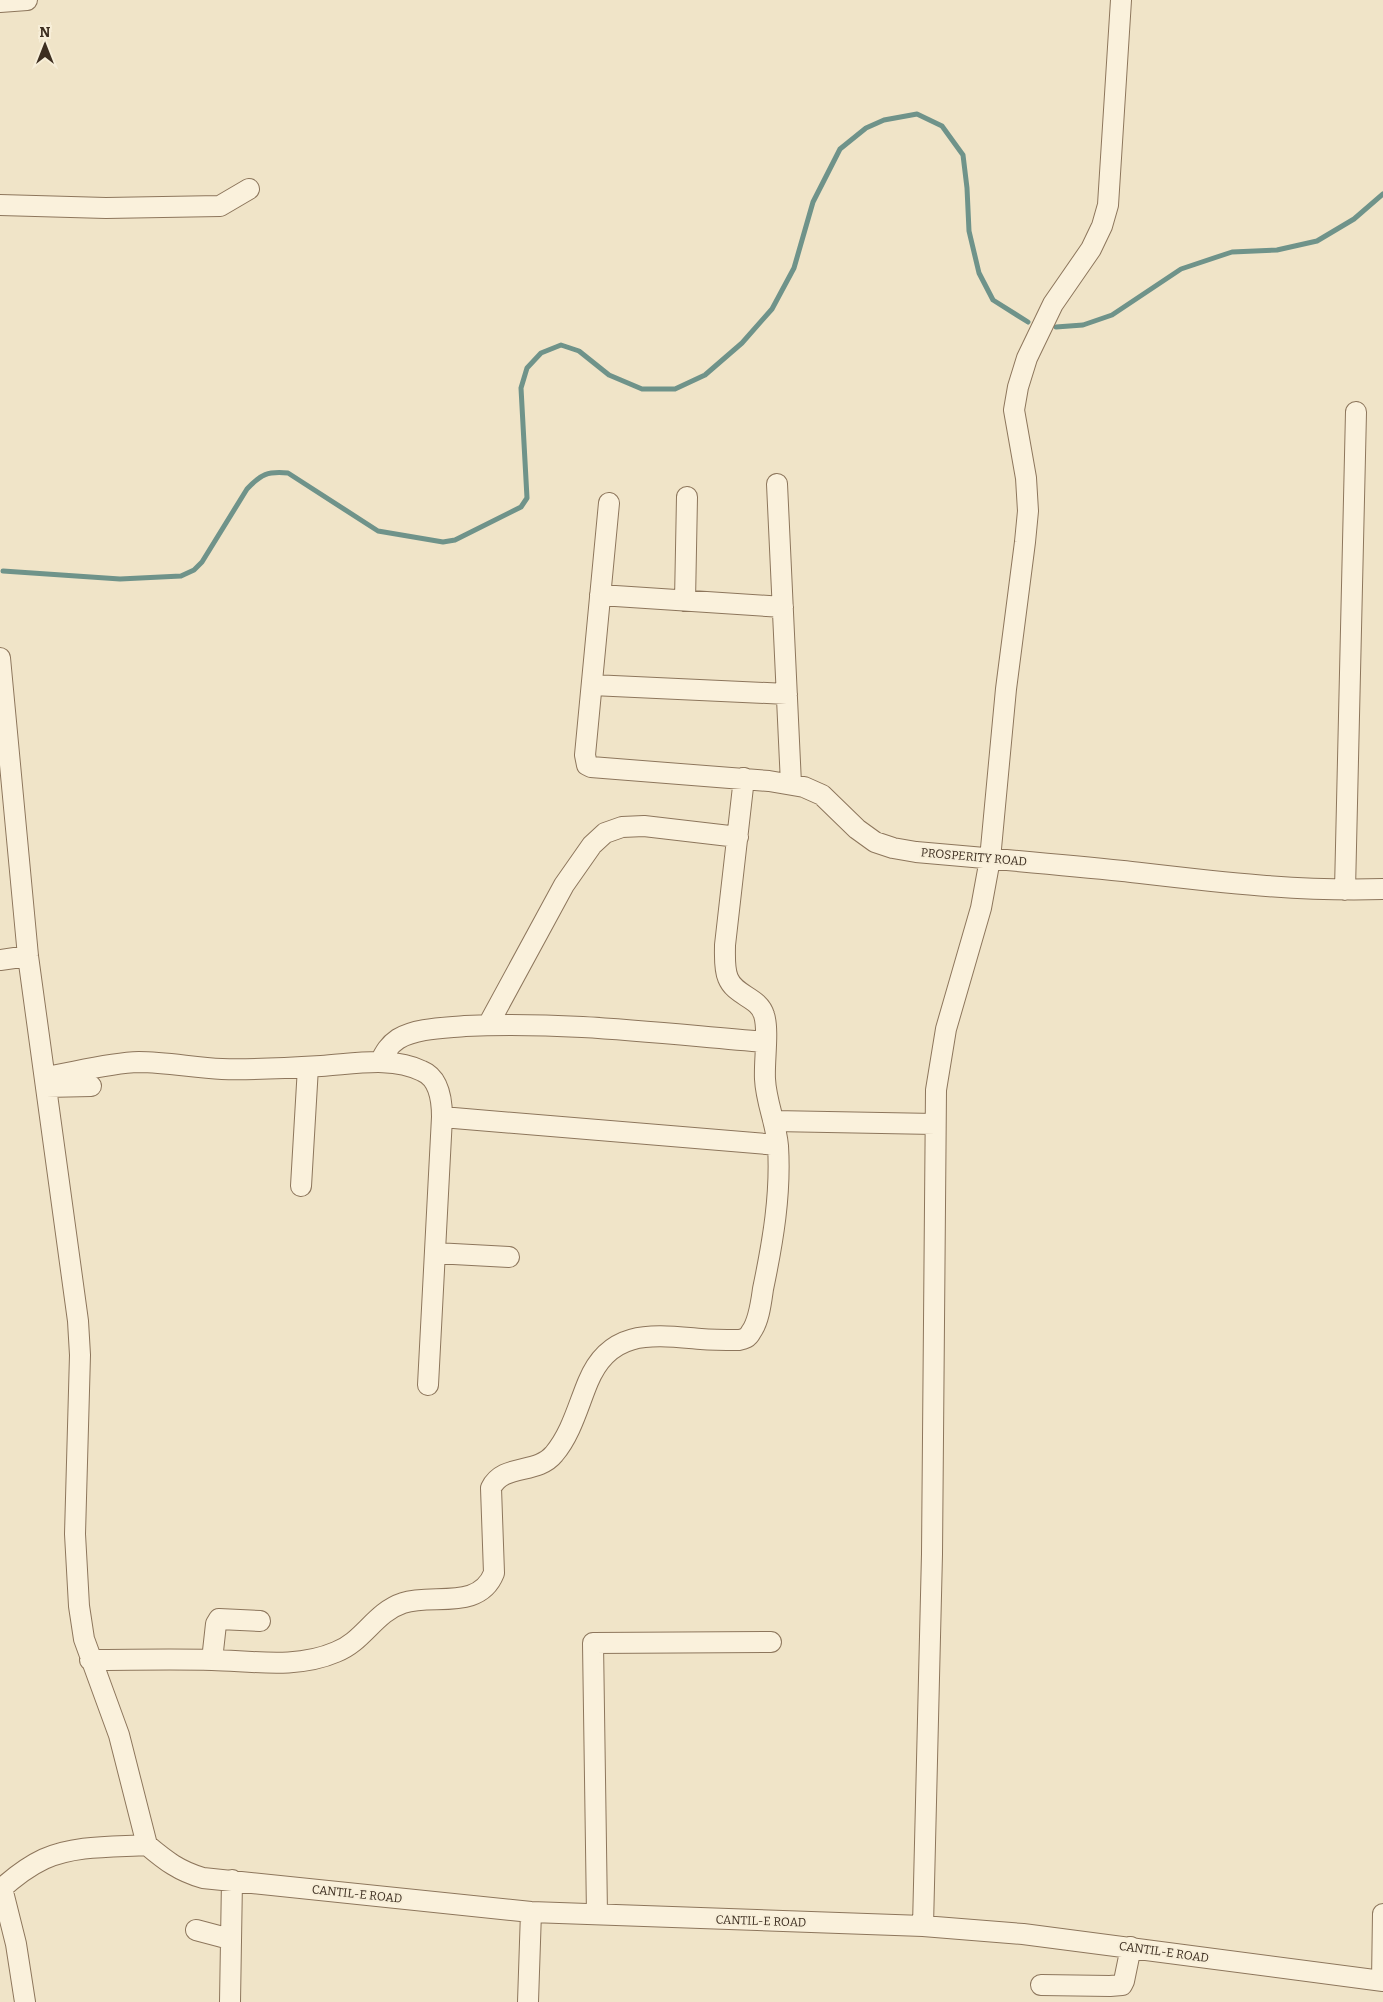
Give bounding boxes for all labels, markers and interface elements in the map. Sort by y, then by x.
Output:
north arrow [20,20,70,70]
text: N [40,24,51,41]
street label: PROSPERITY ROAD [920,845,1028,869]
street label: CANTIL-E ROAD [311,1882,403,1906]
street label: CANTIL-E ROAD [715,1912,807,1930]
street label: CANTIL-E ROAD [1118,1939,1210,1965]

